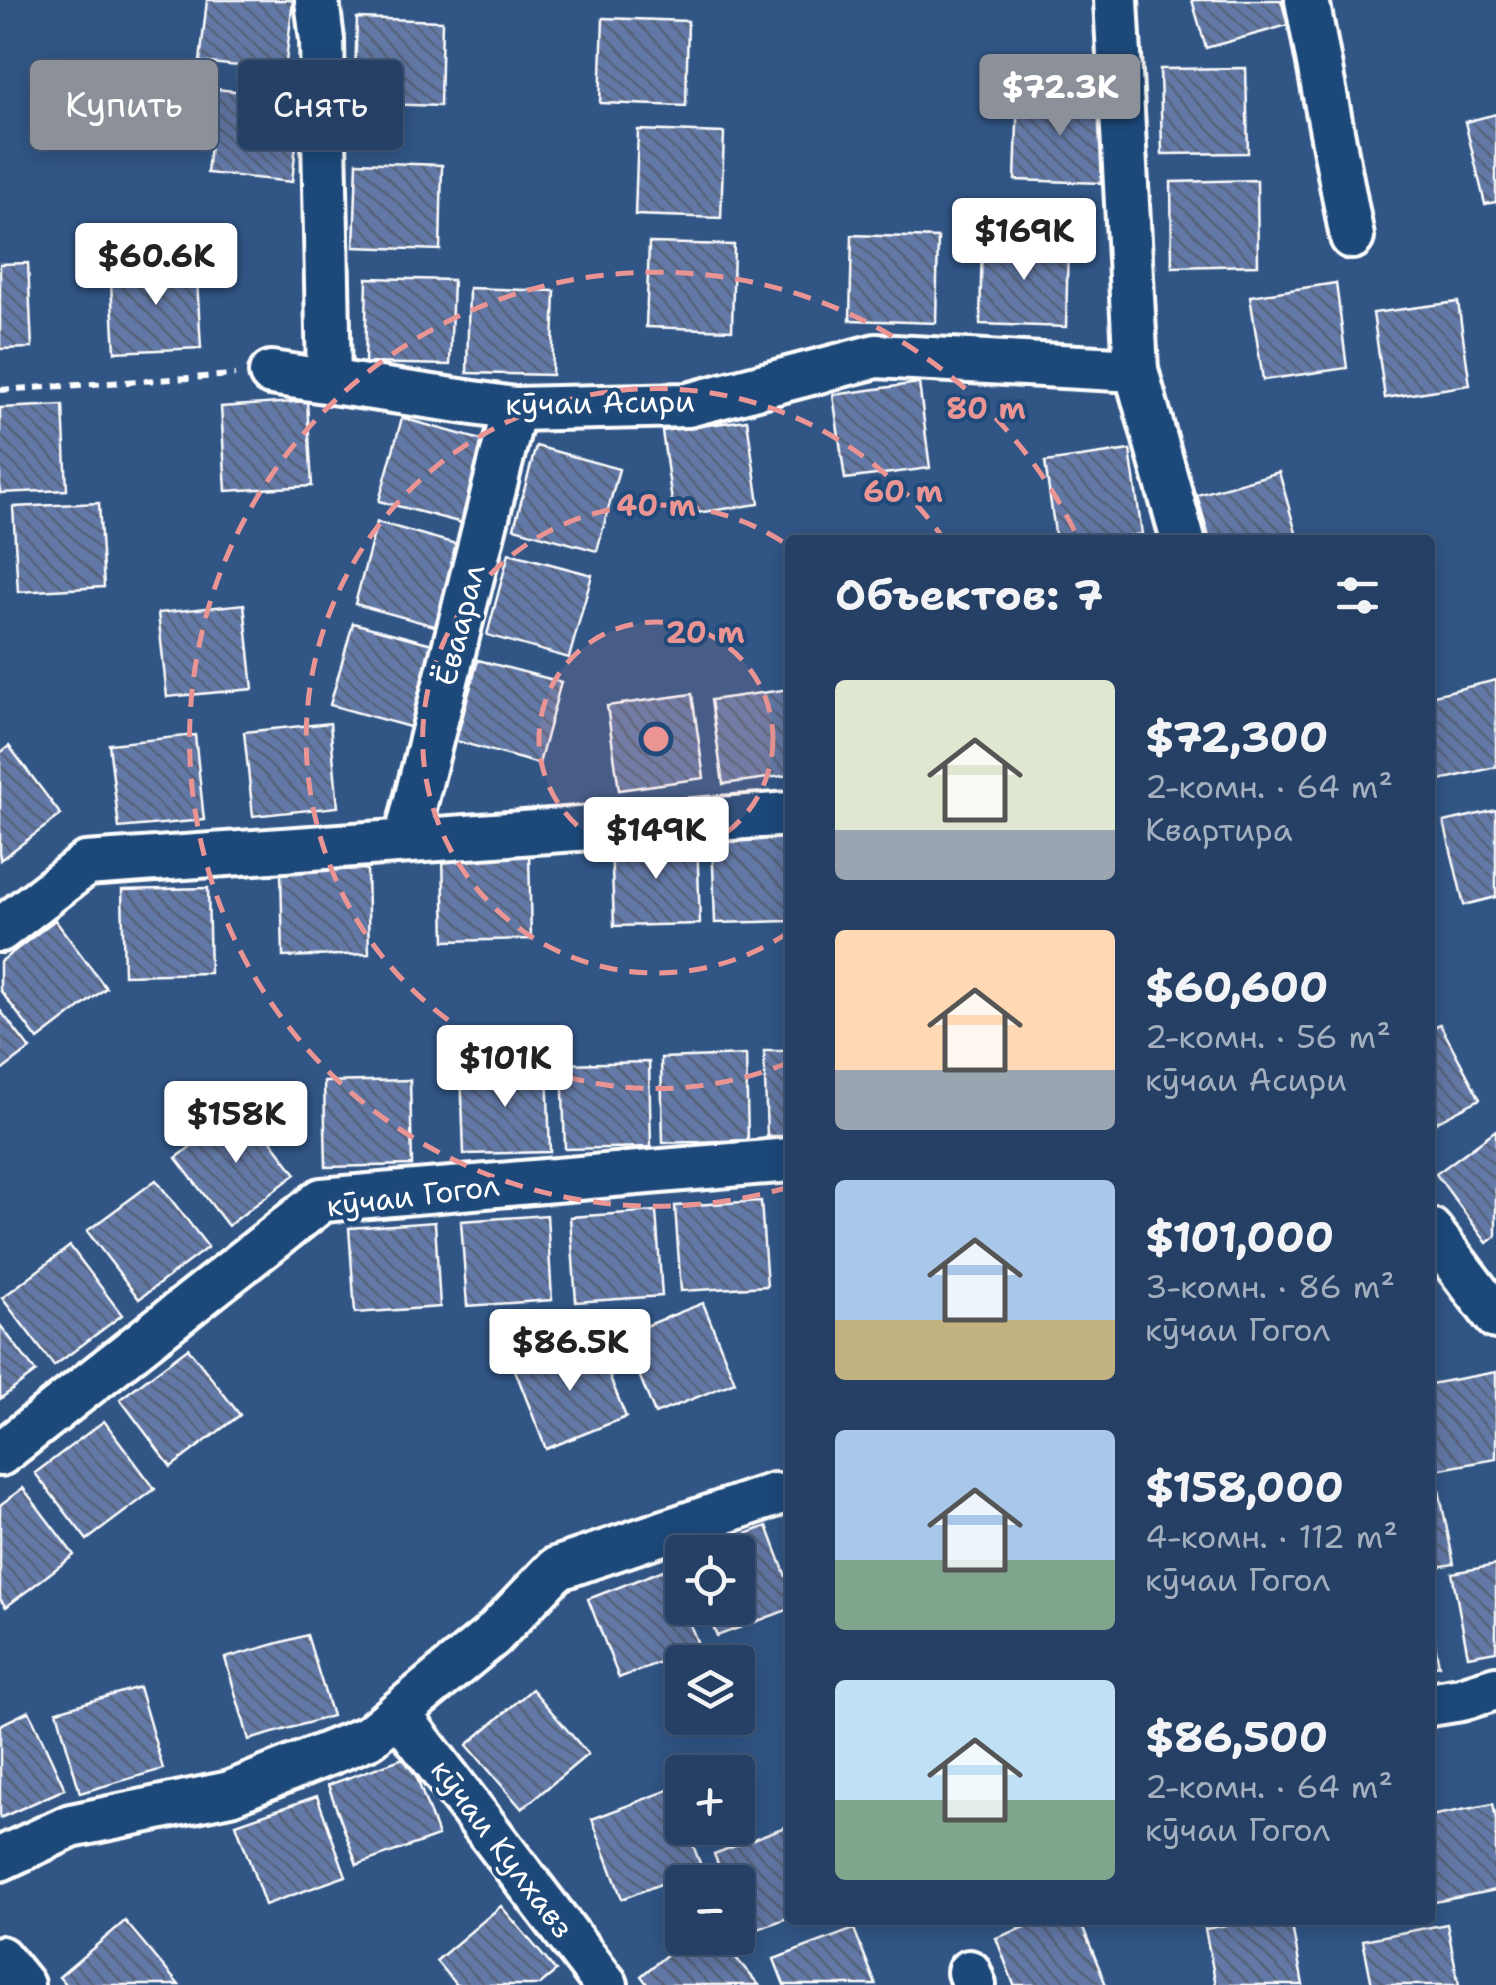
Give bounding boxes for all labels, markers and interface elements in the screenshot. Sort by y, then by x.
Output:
pin: $72.3K [979,54,1141,139]
chip: Купить [30,60,218,150]
chip: Снять [238,60,403,150]
text: $72.3K [1001,65,1119,108]
pin: $169K [954,198,1094,283]
text: $169K [974,209,1074,252]
pin: $60.6K [75,223,237,308]
text: $60.6K [97,234,215,277]
street label: кӯчаи Асири [505,380,695,425]
text: 80 m [946,388,1026,429]
text: 60 m [863,471,943,512]
text: 40 m [616,485,696,526]
street label: Ёваарал [425,560,494,690]
text: Объектов: 7 [835,567,1103,623]
icon: filters [1330,568,1385,623]
text: 20 m [665,612,745,653]
text: $72,300 [1145,709,1328,765]
icon: home [915,720,1035,840]
centre of rings [638,721,674,757]
text: 2-комн. · 64 m² [1145,765,1393,808]
pin: $149K [586,797,726,882]
text: $149K [606,808,706,851]
text: Квартира [1145,808,1293,851]
text: $60,600 [1145,959,1329,1015]
icon: home [915,970,1035,1090]
text: 2-комн. · 56 m² [1145,1015,1391,1058]
pin: $101K [435,1025,575,1110]
text: $101K [459,1036,551,1079]
text: кӯчаи Асири [1145,1058,1347,1101]
pin: $158K [166,1081,306,1166]
text: $158K [186,1092,286,1135]
street label: кӯчаи Гогол [324,1165,502,1226]
text: $101,000 [1145,1209,1334,1265]
icon: home [915,1220,1035,1340]
text: 3-комн. · 86 m² [1145,1265,1395,1308]
text: кӯчаи Гогол [1145,1308,1330,1351]
pin: $86.5K [489,1309,651,1394]
text: $86.5K [511,1320,629,1363]
text: $158,000 [1145,1459,1344,1515]
icon: home [915,1470,1035,1590]
text: 4-комн. · 112 m² [1145,1515,1398,1558]
map controls [665,1535,755,1955]
button: locate [665,1535,755,1625]
text: кӯчаи Гогол [1145,1558,1330,1601]
button: layers [665,1645,755,1735]
text: $86,500 [1145,1709,1328,1765]
icon: home [915,1720,1035,1840]
street label: кӯчаи Кулхавз [422,1751,583,1947]
button: + [665,1755,755,1845]
text: 2-комн. · 64 m² [1145,1765,1393,1808]
text: кӯчаи Гогол [1145,1808,1330,1851]
button: − [665,1865,755,1955]

